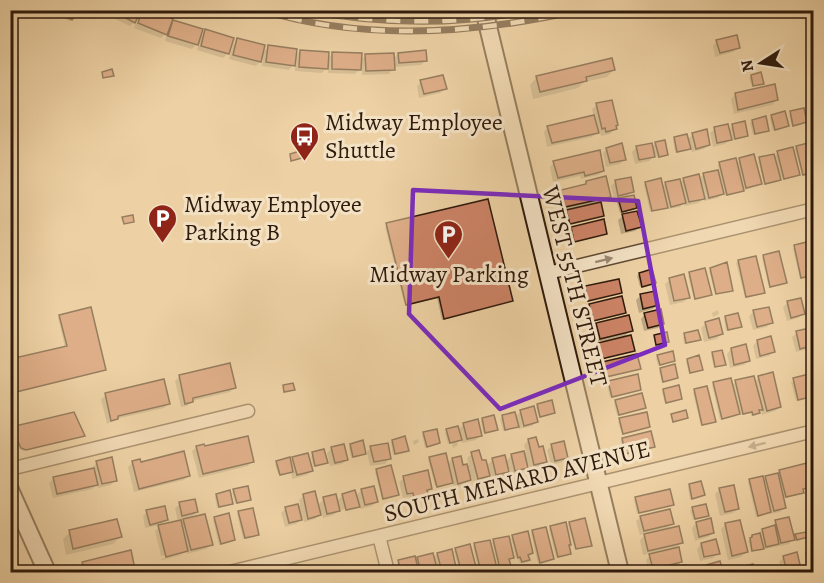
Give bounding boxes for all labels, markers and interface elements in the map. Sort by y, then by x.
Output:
north arrow [731,33,791,93]
text: N [735,58,759,74]
place label: Midway Employee Shuttle [325,106,503,166]
bus stop icon: Midway Employee Shuttle [288,120,320,162]
street label: WEST 55TH STREET [534,181,615,390]
place label: Midway Employee Parking B [184,188,362,248]
parking icon: Midway Employee Parking B [147,202,179,244]
parking icon: Midway Parking [433,218,465,260]
one-way arrow [595,254,614,264]
place label: Midway Parking [369,258,529,290]
street label: SOUTH MENARD AVENUE [381,432,653,530]
one-way arrow [747,440,766,450]

